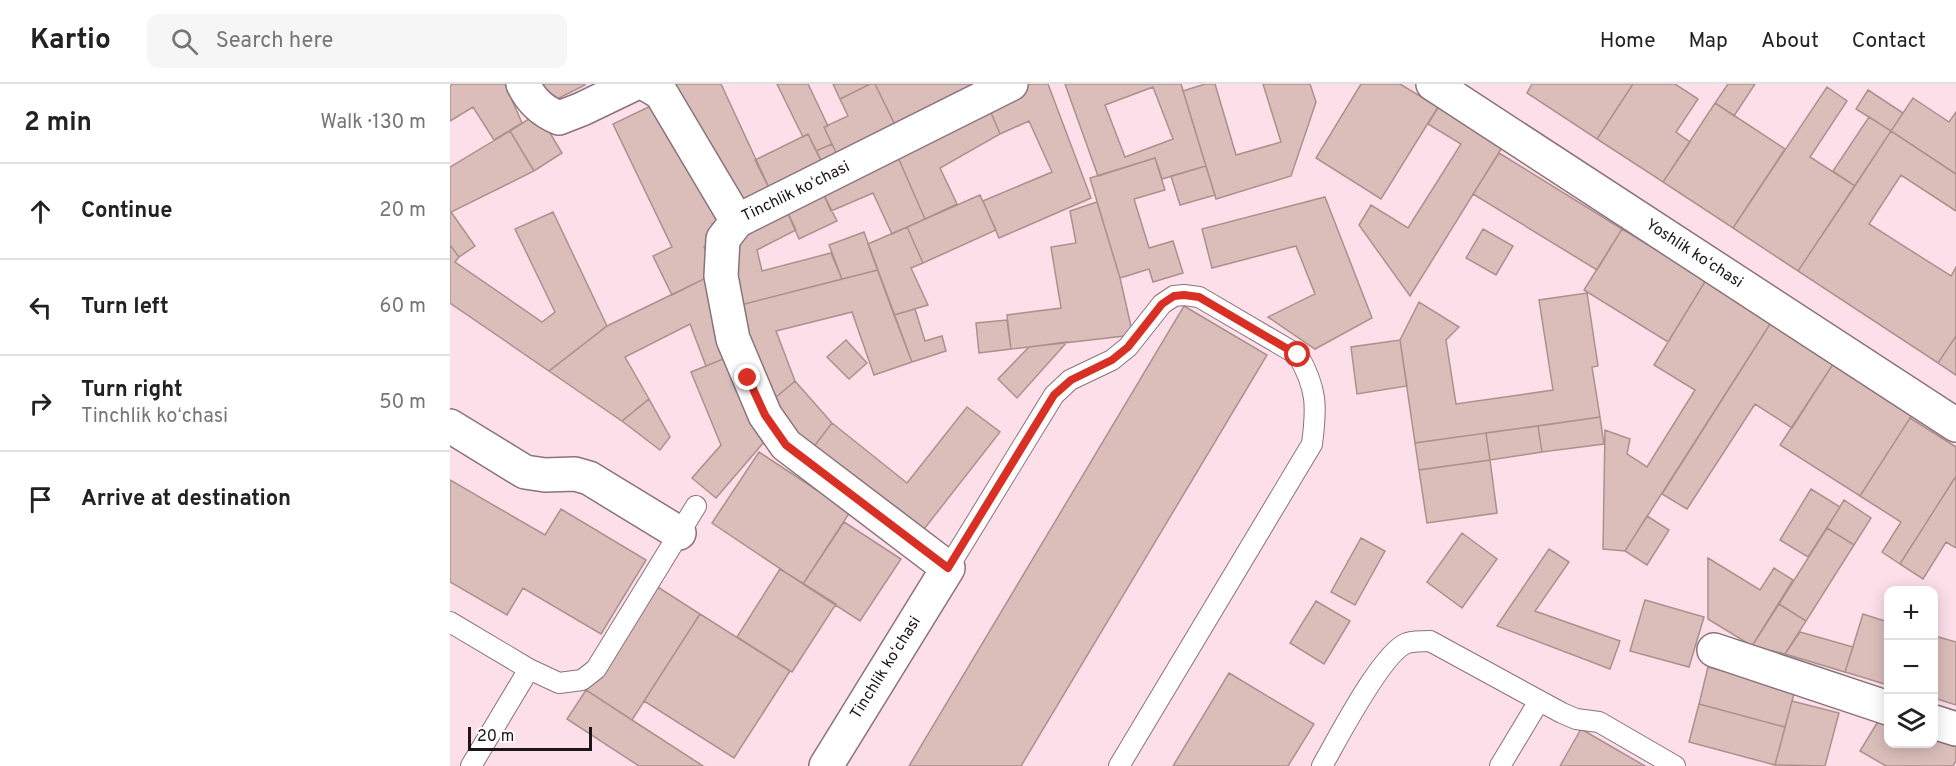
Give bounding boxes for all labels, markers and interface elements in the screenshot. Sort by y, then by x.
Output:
search box [147,14,567,68]
text: Kartio [30,23,111,59]
icon: search [168,25,201,58]
text: Search here [216,28,333,55]
text: Home [1600,28,1656,55]
text: Map [1689,28,1728,55]
text: About [1761,28,1819,55]
text: Contact [1852,28,1926,55]
text: 2 min [24,107,92,140]
text: Walk · 130 m [320,110,426,136]
street label: Tinchlik koʻchasi [739,157,853,227]
icon: ahead [24,195,57,228]
text: Continue [81,198,172,225]
text: 20 m [379,198,426,224]
street label: Yoshlik koʻchasi [1642,215,1746,293]
icon: left [24,291,57,324]
text: Turn left [81,294,169,321]
text: 60 m [380,294,426,320]
route start [1284,341,1310,367]
route end [734,364,760,390]
text: Turn right [81,377,183,404]
icon: right [24,387,57,420]
text: 50 m [379,390,426,416]
text: Tinchlik koʻchasi [81,404,228,430]
icon: arrive [24,483,57,516]
text: Arrive at destination [81,486,291,513]
map controls [1884,586,1938,748]
button: + [1884,586,1938,640]
street label: Tinchlik koʻchasi [846,613,926,723]
button: − [1884,640,1938,694]
button: layers [1884,694,1938,748]
scale bar [468,724,592,752]
text: 20 m [477,727,514,747]

